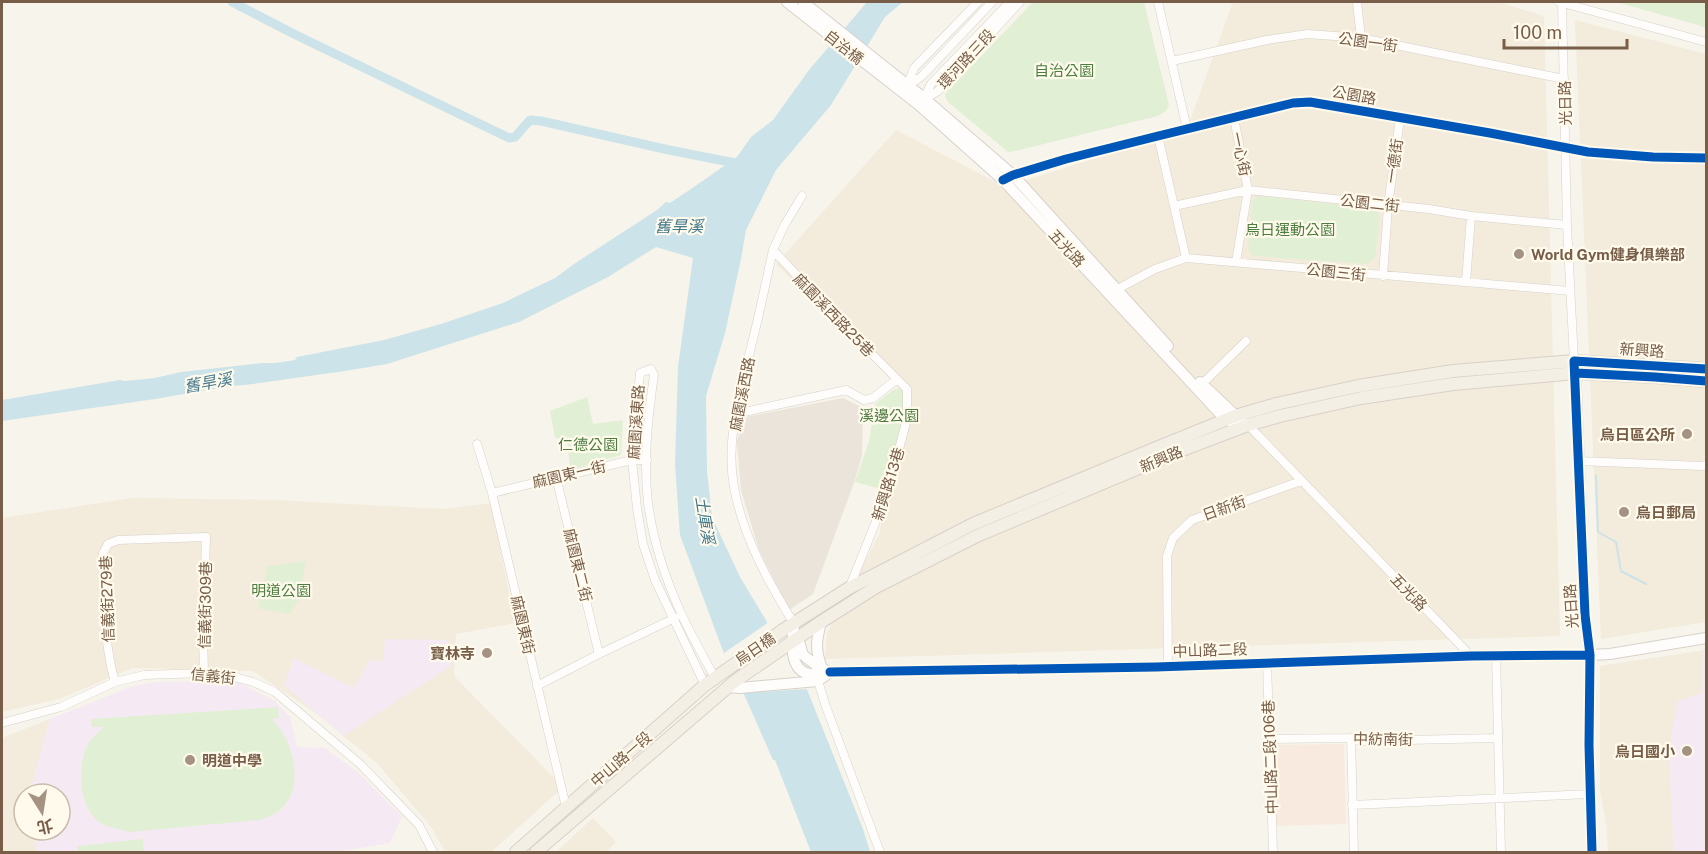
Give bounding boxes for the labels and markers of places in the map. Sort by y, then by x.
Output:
place label: World Gym健身俱樂部 [1531,246,1685,263]
marker: World Gym健身俱樂部 [1512,247,1526,261]
place label: 烏日區公所 [1600,426,1675,443]
marker: 烏日區公所 [1680,427,1694,441]
place label: 烏日郵局 [1636,504,1696,521]
marker: 烏日郵局 [1617,505,1631,519]
place label: 寶林寺 [430,645,475,662]
marker: 寶林寺 [480,646,494,660]
place label: 烏日國小 [1615,743,1676,760]
marker: 烏日國小 [1680,744,1694,758]
place label: 明道中學 [202,752,262,769]
marker: 明道中學 [183,753,197,767]

